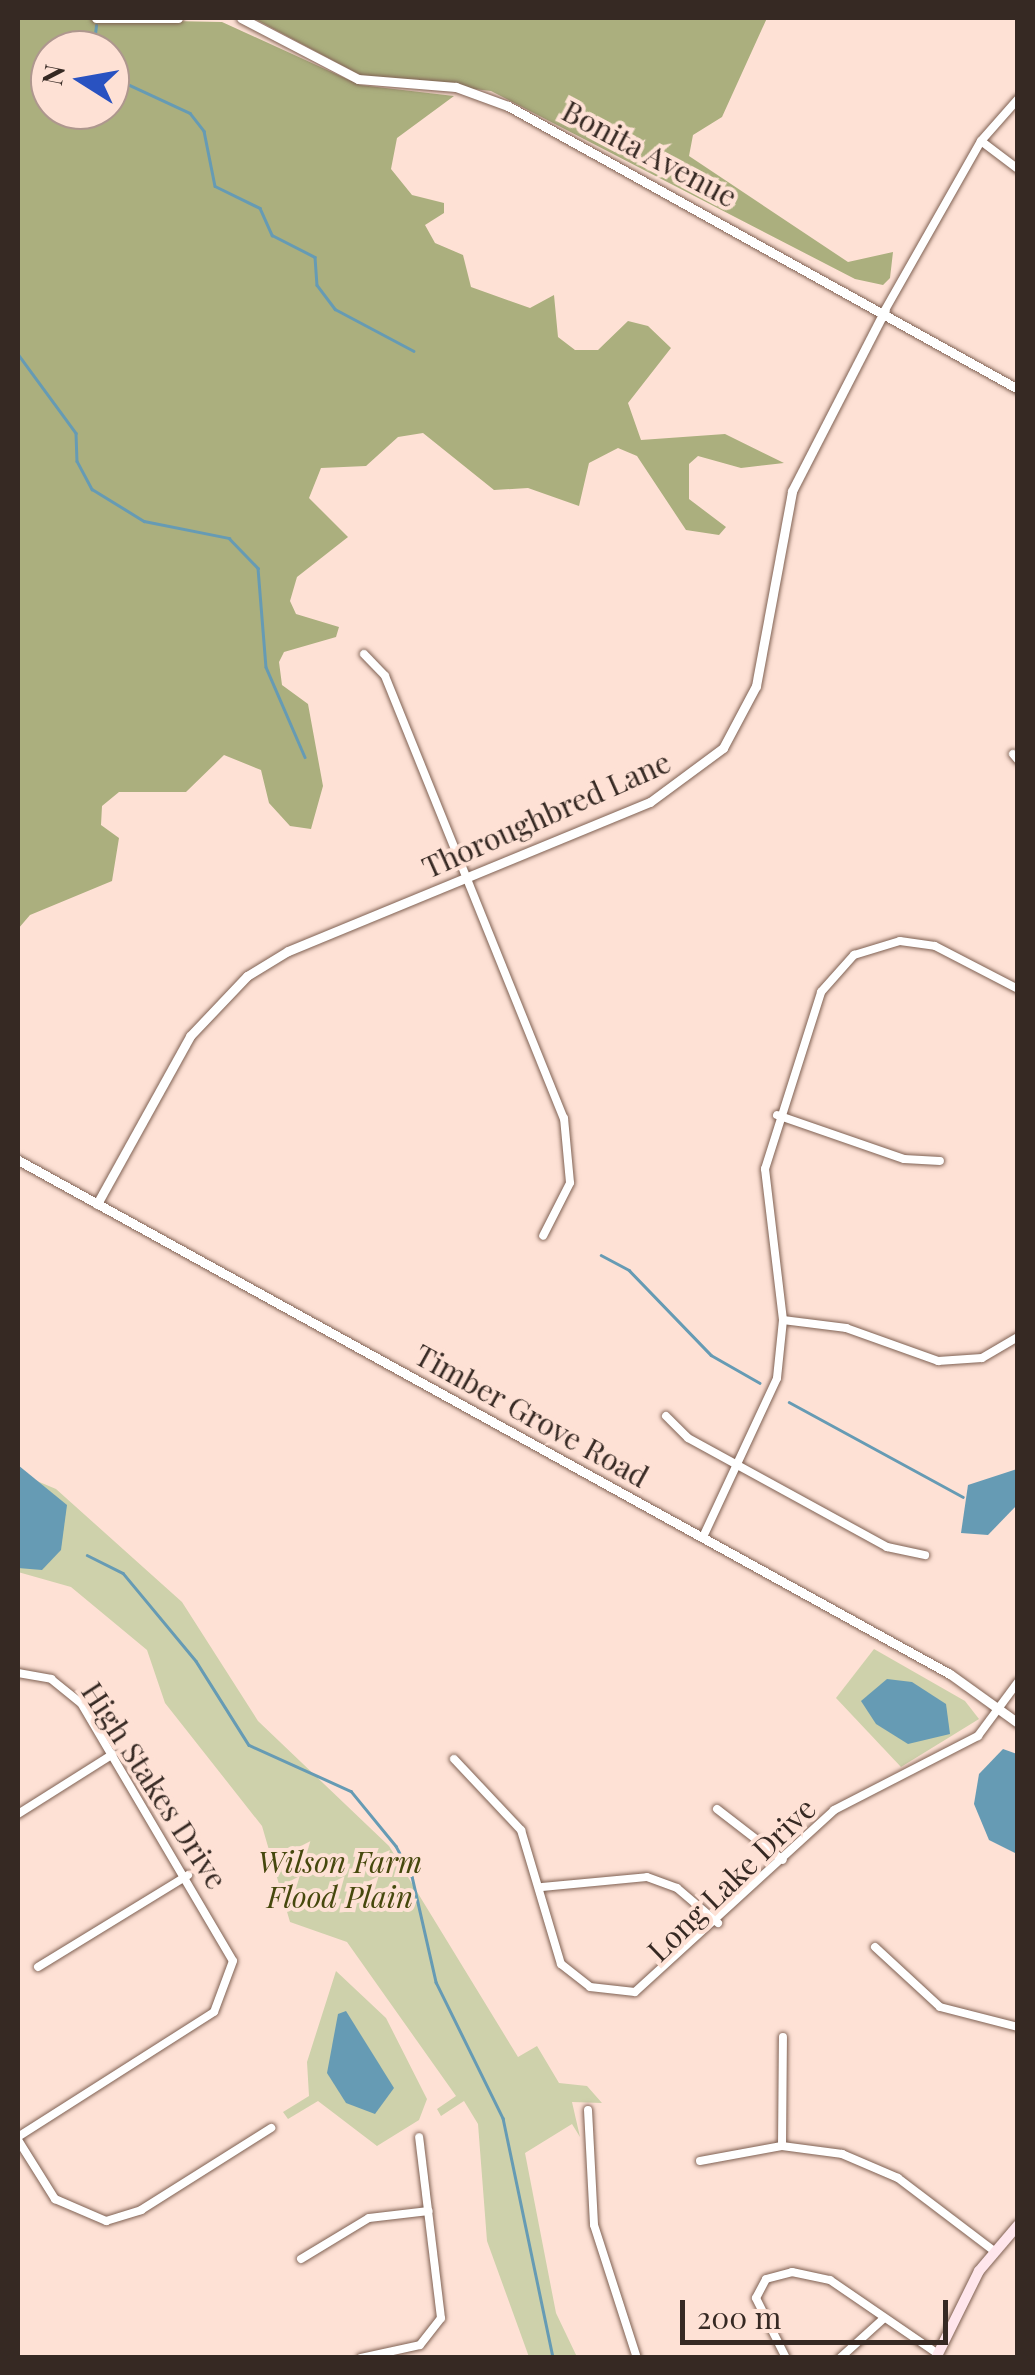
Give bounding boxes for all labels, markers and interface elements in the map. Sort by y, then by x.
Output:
north arrow [30,30,130,130]
text: N [32,61,72,88]
street label: Bonita Avenue [556,92,744,214]
street label: Thoroughbred Lane [416,743,676,885]
street label: Timber Grove Road [409,1336,655,1494]
street label: High Stakes Drive [75,1675,235,1895]
street label: Long Lake Drive [640,1790,822,1968]
park label: Wilson Farm Flood Plain [258,1843,422,1914]
scale bar [685,2280,952,2342]
text: 200 m [697,2297,781,2337]

